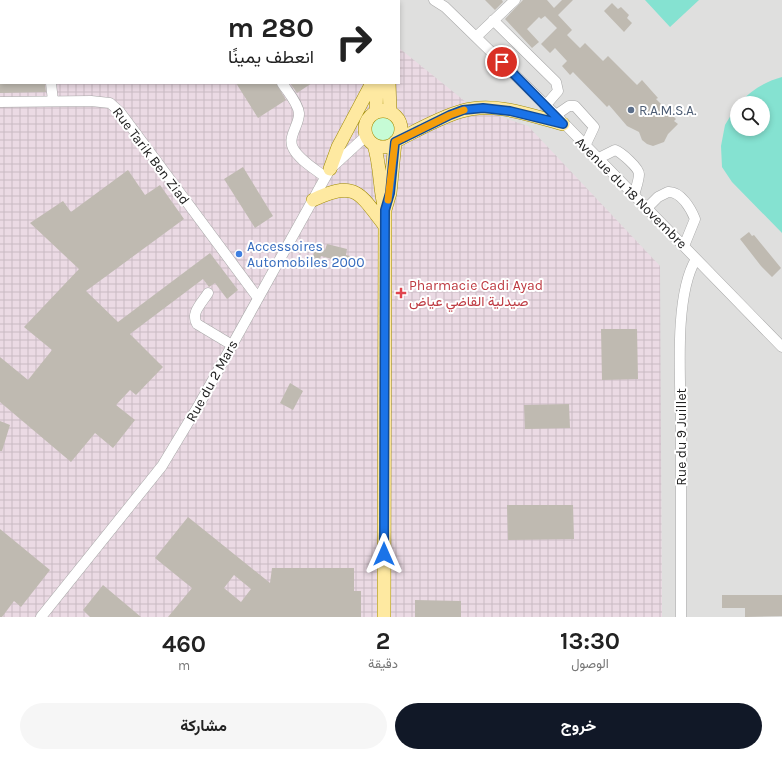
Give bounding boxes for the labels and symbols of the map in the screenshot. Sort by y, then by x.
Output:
pin [485,45,519,79]
place label: R.A.M.S.A. [639,102,697,119]
street label: Rue Tarik Ben Ziad [109,104,193,208]
marker: R.A.M.S.A. [626,105,636,115]
street label: Avenue du 18 Novembre [572,134,690,252]
place label: Accessoires Automobiles 2000 [247,238,364,271]
marker: Accessoires Automobiles 2000 [234,249,244,259]
place label: Pharmacie Cadi Ayad صيدلية القاضي عياض [409,277,543,313]
marker: Pharmacie Cadi Ayad صيدلية القاضي عياض [396,288,406,298]
street label: Rue du 2 Mars [182,337,242,425]
street label: Rue du 9 Juillet [673,388,690,486]
position arrow [363,533,405,575]

